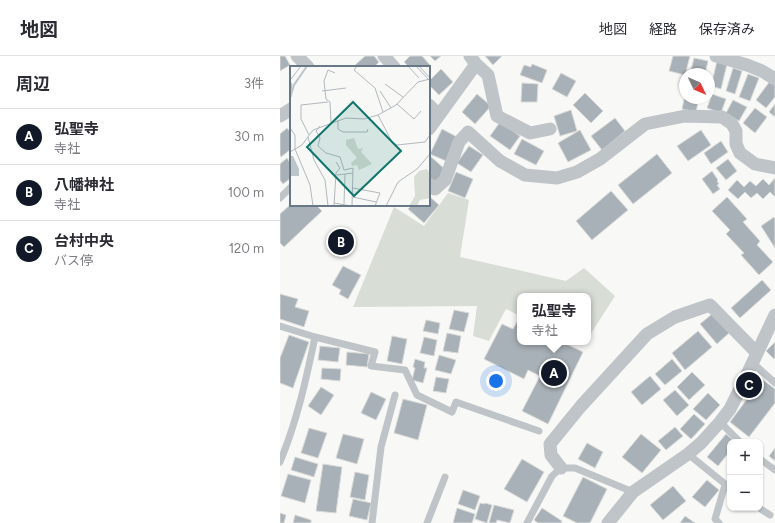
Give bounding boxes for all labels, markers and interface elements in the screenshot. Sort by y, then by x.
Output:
text: 地図 [20,18,58,41]
text: 地図 [599,21,627,38]
text: 経路 [649,21,677,38]
text: 保存済み [699,21,755,38]
inset map [290,66,430,206]
north arrow [679,68,715,104]
text: 周辺 [16,74,50,94]
text: 3件 [244,76,264,91]
text: 弘聖寺 [54,120,99,138]
text: A [24,129,34,144]
text: 30 m [234,129,264,144]
text: 寺社 [54,141,80,156]
text: 八幡神社 [54,176,114,194]
text: B [25,185,33,200]
text: 100 m [228,185,264,200]
text: 寺社 [54,197,80,212]
pin: B [328,227,354,257]
text: 台村中央 [54,232,114,250]
text: C [24,241,34,256]
text: 120 m [229,241,264,256]
text: バス停 [54,253,93,268]
popup [517,293,591,345]
text: 弘聖寺 [531,302,577,320]
text: 寺社 [531,323,558,338]
pin: A [541,358,567,388]
pin: C [736,370,762,400]
your location [486,371,506,391]
map controls [727,439,763,511]
button: + [727,439,763,475]
button: − [727,475,763,511]

